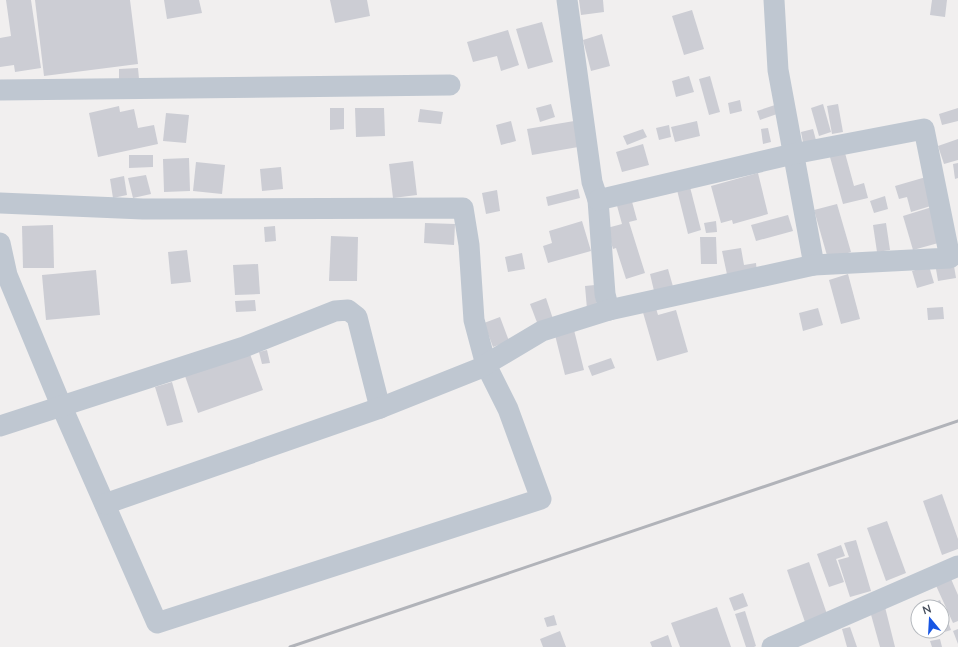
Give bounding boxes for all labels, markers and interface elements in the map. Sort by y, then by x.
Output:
north arrow [910,599,950,639]
text: N [921,602,933,617]

